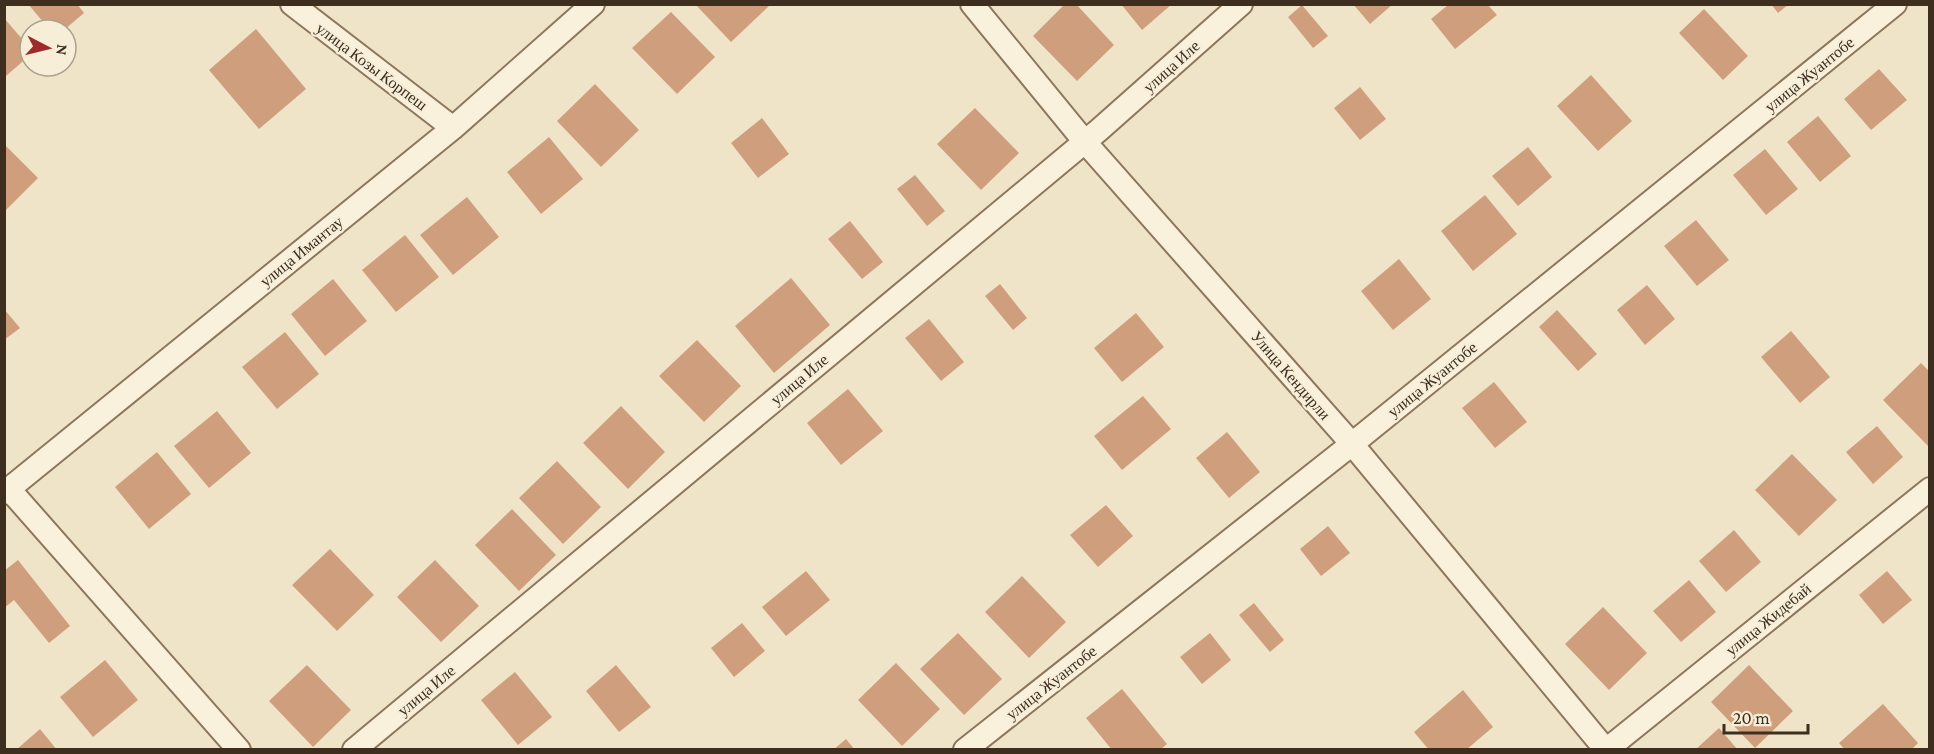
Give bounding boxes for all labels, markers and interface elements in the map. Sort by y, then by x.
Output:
north arrow [18,18,78,78]
street label: улица Козы Корпеш [312,19,431,115]
street label: улица Жуантобе [1761,33,1858,116]
street label: улица Иле [1140,37,1203,97]
text: N [53,43,71,56]
street label: улица Имантау [257,213,347,291]
street label: Улица Кендирли [1247,328,1334,424]
street label: улица Жуантобе [1384,338,1481,421]
street label: улица Иле [767,351,832,409]
street label: улица Жидебай [1722,580,1815,660]
street label: улица Жуантобе [1003,642,1100,724]
street label: улица Иле [394,662,459,720]
scale bar [1724,697,1808,735]
text: 20 m [1733,708,1770,728]

